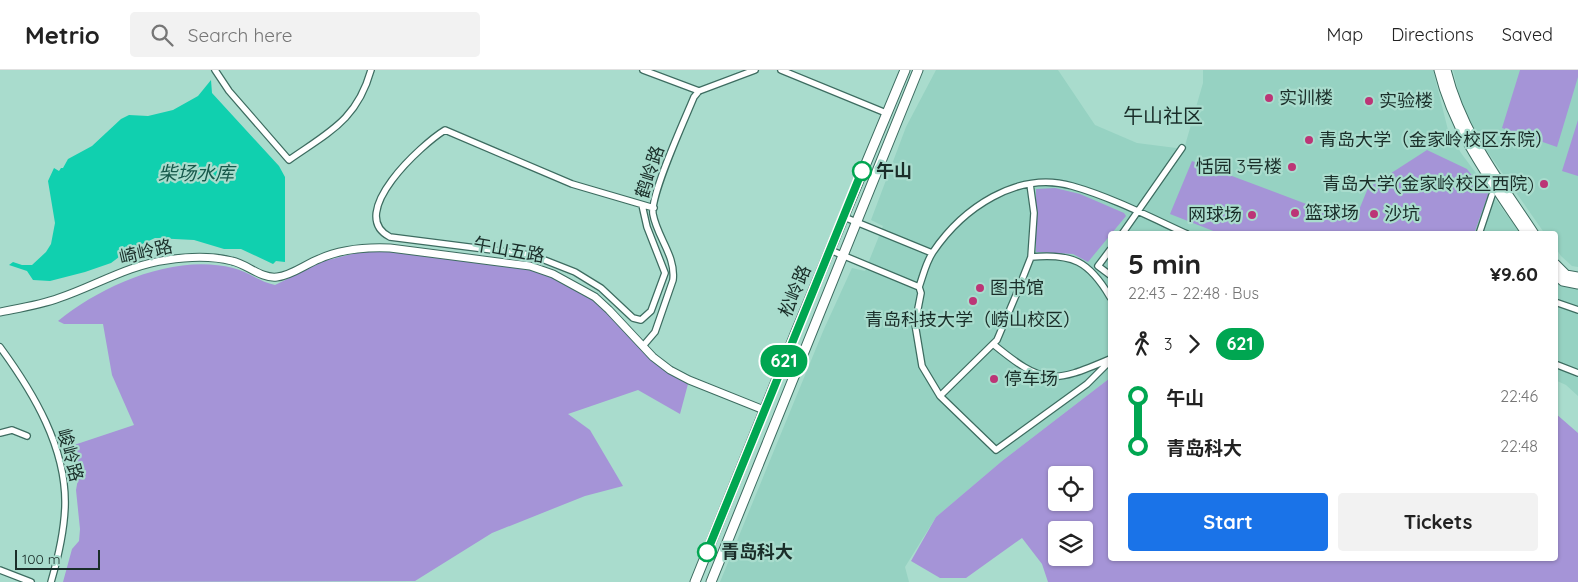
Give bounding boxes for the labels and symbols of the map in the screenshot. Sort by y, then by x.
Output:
place label: 实训楼 [1279,86,1333,109]
place label: 实验楼 [1379,89,1433,112]
marker: 实训楼 [1263,92,1275,104]
marker: 实验楼 [1363,95,1375,107]
district label: 午山社区 [1123,103,1203,128]
place label: 青岛大学（金家岭校区东院） [1319,128,1553,151]
marker: 青岛大学（金家岭校区东院） [1303,134,1315,146]
street label: 鹤岭路 [630,143,669,201]
place label: 恬园 3号楼 [1196,155,1282,178]
place label: 午山 [876,159,912,182]
water label: 柴场水库 [158,161,237,185]
marker: 午山 [852,161,872,181]
marker: 恬园 3号楼 [1286,161,1298,173]
place label: 青岛大学(金家岭校区西院) [1323,172,1534,195]
marker: 青岛大学(金家岭校区西院) [1538,178,1550,190]
place label: 篮球场 [1305,201,1359,224]
place label: 沙坑 [1384,202,1420,225]
place label: 网球场 [1188,203,1242,226]
marker: 篮球场 [1289,207,1301,219]
marker: 沙坑 [1368,208,1380,220]
marker: 网球场 [1246,209,1258,221]
street label: 午山五路 [472,232,547,267]
street label: 崎岭路 [117,234,175,269]
street label: 松岭路 [773,261,816,320]
place label: 图书馆 [990,276,1044,299]
marker: 图书馆 [974,282,986,294]
marker: 青岛科技大学（崂山校区） [967,295,979,307]
place label: 青岛科技大学（崂山校区） [865,308,1081,331]
line badge: 621 [755,345,813,377]
place label: 停车场 [1004,367,1058,390]
marker: 停车场 [988,373,1000,385]
street label: 峻岭路 [52,426,89,484]
place label: 青岛科大 [721,540,793,563]
marker: 青岛科大 [697,542,717,562]
scale bar [15,547,100,570]

